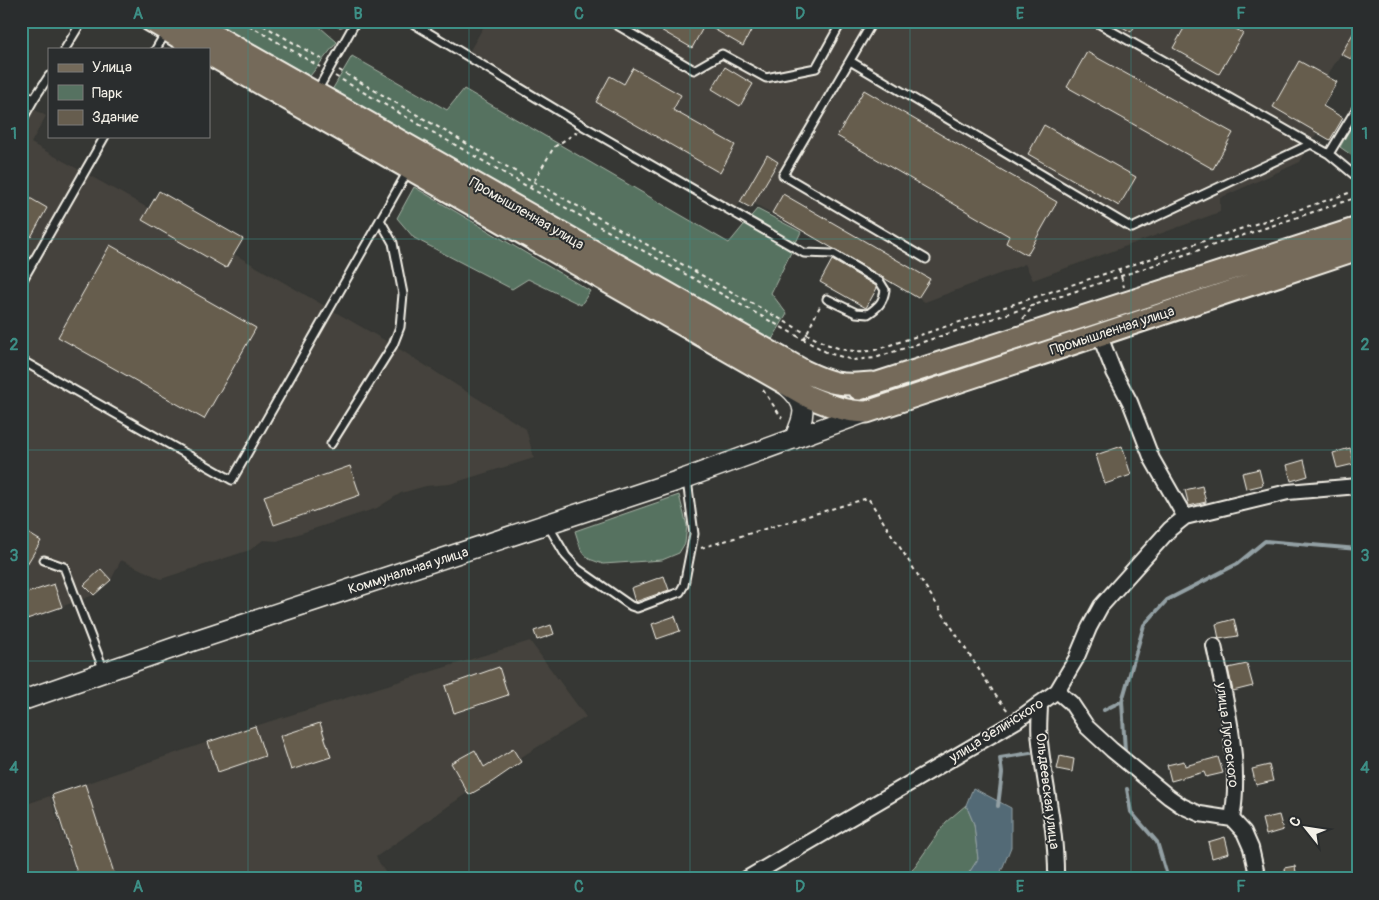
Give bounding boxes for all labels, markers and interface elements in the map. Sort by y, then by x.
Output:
text: A [133,4,144,24]
text: B [353,4,363,24]
text: C [574,4,584,24]
text: D [795,4,805,24]
text: E [1016,4,1025,24]
text: F [1236,4,1246,24]
legend [48,48,210,138]
text: Улица [92,58,132,77]
text: Парк [92,84,123,103]
text: Здание [92,108,139,127]
text: 1 [11,124,17,144]
text: 1 [1362,124,1368,144]
street label: Промышленная улица [466,174,587,253]
street label: Промышленная улица [1048,302,1177,359]
text: 2 [10,335,19,355]
text: 2 [1361,335,1370,355]
street label: Коммунальная улица [346,543,470,598]
text: 3 [10,546,19,566]
text: 3 [1361,546,1370,566]
street label: улица Луговского [1213,681,1242,789]
street label: улица Зелинского [945,694,1047,767]
street label: Ольдеевская улица [1032,732,1063,850]
text: 4 [9,758,19,778]
text: 4 [1360,758,1370,778]
north arrow [1282,802,1332,852]
text: С [1286,813,1305,830]
text: A [133,877,144,897]
text: B [353,877,363,897]
text: C [574,877,584,897]
text: D [795,877,805,897]
text: E [1016,877,1025,897]
text: F [1236,877,1246,897]

